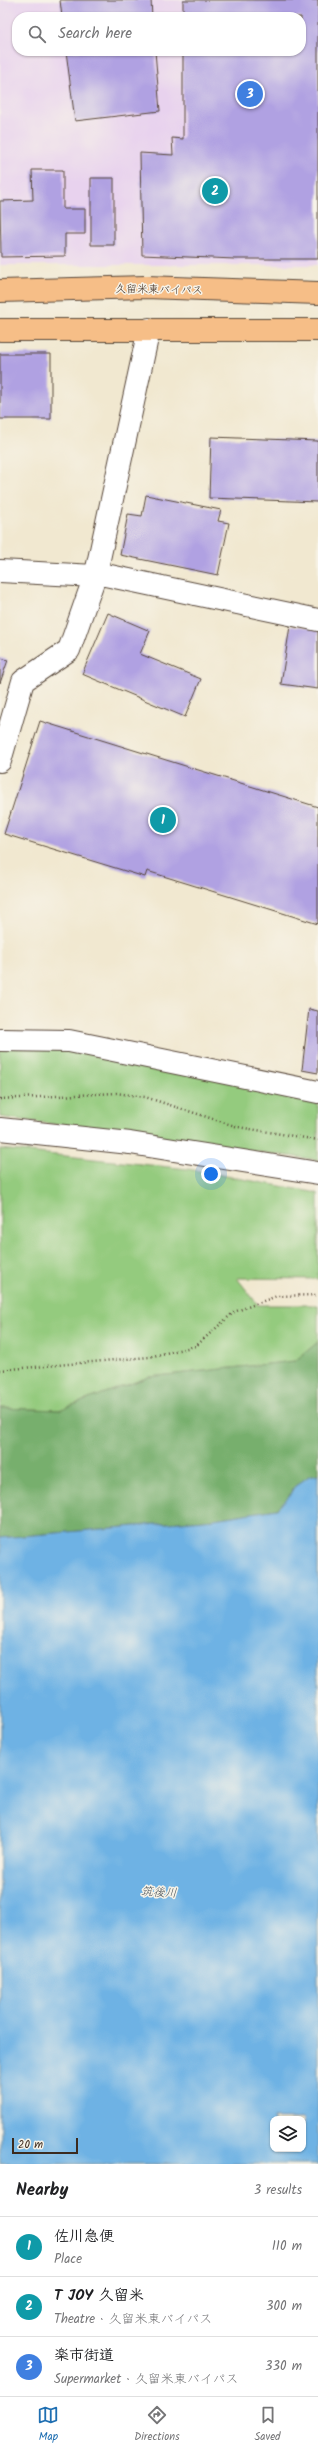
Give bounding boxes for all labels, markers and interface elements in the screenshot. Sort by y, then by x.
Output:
search box [12,12,306,56]
text: Search here [58,22,132,46]
icon: search [26,23,48,45]
pin: 3 [237,79,263,109]
pin: 2 [202,176,228,206]
street label: 久留米東バイパス [115,280,203,300]
pin: 1 [150,805,176,835]
your location [201,1164,221,1184]
water label: 筑後川 [140,1882,177,1903]
map controls [270,2116,306,2152]
button: layers [270,2116,306,2152]
scale bar [12,2136,78,2155]
text: 20 m [18,2136,43,2154]
text: Nearby [16,2177,68,2204]
text: 3 results [254,2180,302,2201]
text: 佐川急便 [54,2225,114,2249]
text: 1 [27,2236,31,2257]
text: 110 m [272,2236,302,2257]
text: Place [54,2249,82,2270]
text: T JOY 久留米 [54,2284,144,2308]
text: 2 [25,2296,33,2317]
text: 300 m [266,2296,302,2317]
text: Theatre · 久留米東バイパス [54,2309,212,2330]
text: 楽市街道 [54,2344,114,2368]
text: 3 [25,2356,33,2377]
text: 330 m [265,2356,302,2377]
text: Supermarket · 久留米東バイパス [54,2369,239,2390]
tab: Map [37,2404,59,2446]
tab: Directions [134,2404,180,2446]
tab: Saved [255,2404,281,2446]

